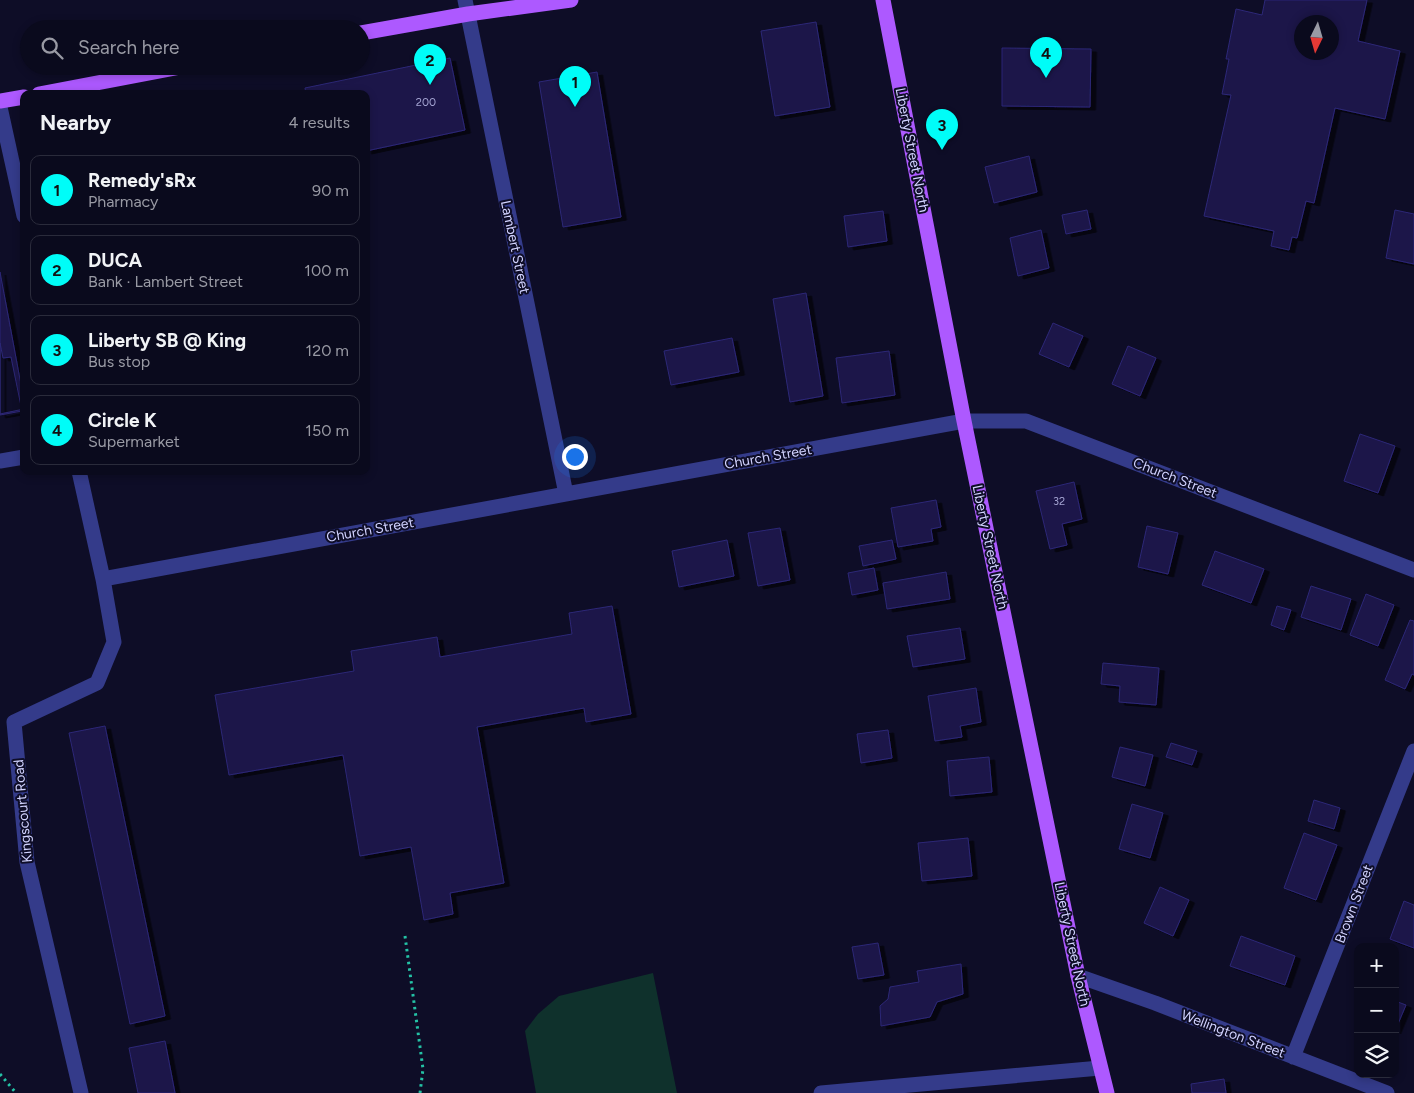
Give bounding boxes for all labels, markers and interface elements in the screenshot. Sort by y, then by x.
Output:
north arrow [1294,15,1339,60]
search box [20,20,370,75]
icon: search [38,34,66,62]
text: Search here [78,36,180,59]
pin: 4 [1030,37,1062,78]
pin: 2 [414,44,446,85]
pin: 1 [559,66,591,107]
street label: Liberty Street North [892,86,932,214]
house number: 200 [416,96,436,109]
pin: 3 [926,109,958,150]
text: Nearby [40,110,111,135]
text: 4 results [289,113,350,132]
text: Remedy'sRx [88,169,196,192]
text: 1 [54,181,60,200]
text: 90 m [312,181,349,200]
text: Pharmacy [88,192,158,211]
street label: Lambert Street [497,199,533,295]
text: DUCA [88,249,142,272]
text: 2 [52,261,62,280]
text: 100 m [304,261,349,280]
text: Bank · Lambert Street [88,272,243,291]
text: Liberty SB @ King [88,329,246,352]
text: 3 [53,341,61,360]
text: 120 m [306,341,349,360]
text: Bus stop [88,352,150,371]
text: Circle K [88,409,157,432]
text: 4 [52,421,62,440]
text: 150 m [305,421,349,440]
text: Supermarket [88,432,180,451]
street label: Church Street [723,441,813,473]
your location [562,444,588,470]
street label: Church Street [1131,454,1219,502]
street label: Liberty Street North [969,483,1012,611]
house number: 32 [1053,495,1065,508]
street label: Church Street [325,514,415,546]
street label: Kingscourt Road [10,759,36,863]
street label: Brown Street [1331,862,1377,946]
street label: Liberty Street North [1051,880,1094,1008]
map controls [1354,943,1399,1078]
button: + [1354,943,1399,988]
button: − [1354,988,1399,1033]
street label: Wellington Street [1179,1006,1287,1062]
button: layers [1354,1033,1399,1078]

